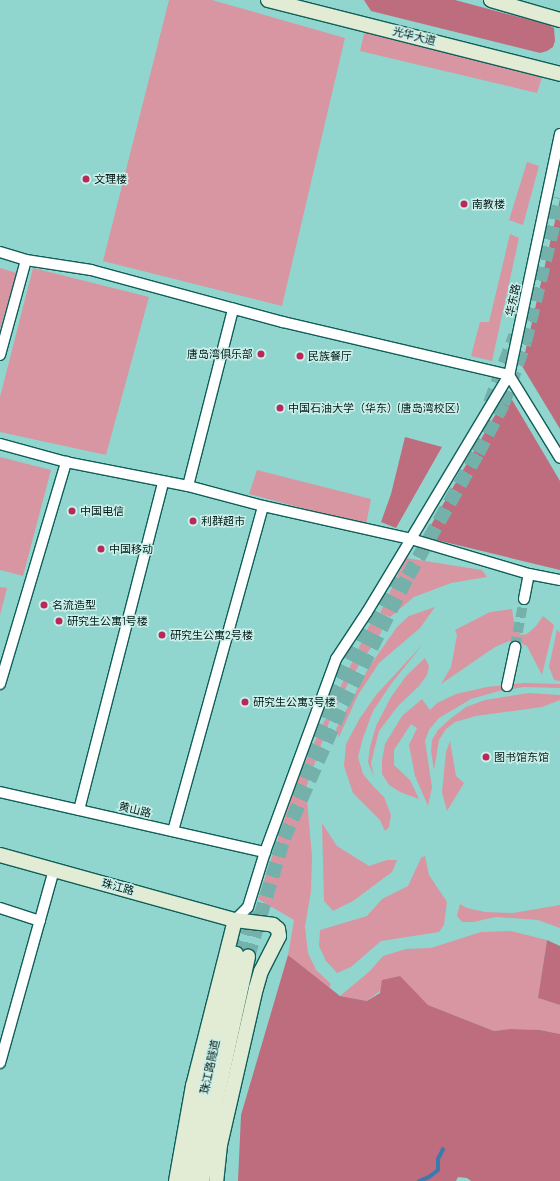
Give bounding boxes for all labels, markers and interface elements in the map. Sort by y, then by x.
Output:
street label: 光华大道 [391,24,437,48]
place label: 文理楼 [94,172,127,186]
marker: 文理楼 [81,174,91,184]
place label: 南教楼 [472,197,505,211]
marker: 南教楼 [459,199,469,209]
street label: 华东路 [503,282,523,318]
place label: 唐岛湾俱乐部 [187,347,253,361]
marker: 唐岛湾俱乐部 [256,349,266,359]
place label: 民族餐厅 [308,349,352,363]
marker: 民族餐厅 [295,351,305,361]
place label: 中国石油大学（华东）(唐岛湾校区) [288,401,459,415]
marker: 中国石油大学（华东）(唐岛湾校区) [275,403,285,413]
place label: 中国电信 [80,504,124,518]
marker: 中国电信 [67,506,77,516]
place label: 利群超市 [201,514,245,528]
marker: 利群超市 [188,516,198,526]
place label: 中国移动 [109,542,153,556]
marker: 中国移动 [96,544,106,554]
place label: 名流造型 [52,598,96,612]
marker: 名流造型 [39,600,49,610]
place label: 研究生公寓1号楼 [67,614,148,628]
marker: 研究生公寓1号楼 [54,616,64,626]
place label: 研究生公寓2号楼 [170,628,253,642]
marker: 研究生公寓2号楼 [157,630,167,640]
place label: 研究生公寓3号楼 [253,695,336,709]
marker: 研究生公寓3号楼 [240,697,250,707]
place label: 图书馆东馆 [494,750,549,764]
marker: 图书馆东馆 [481,752,491,762]
street label: 黄山路 [117,800,153,820]
street label: 珠江路 [100,876,136,898]
street label: 珠江路隧道 [198,1039,222,1095]

